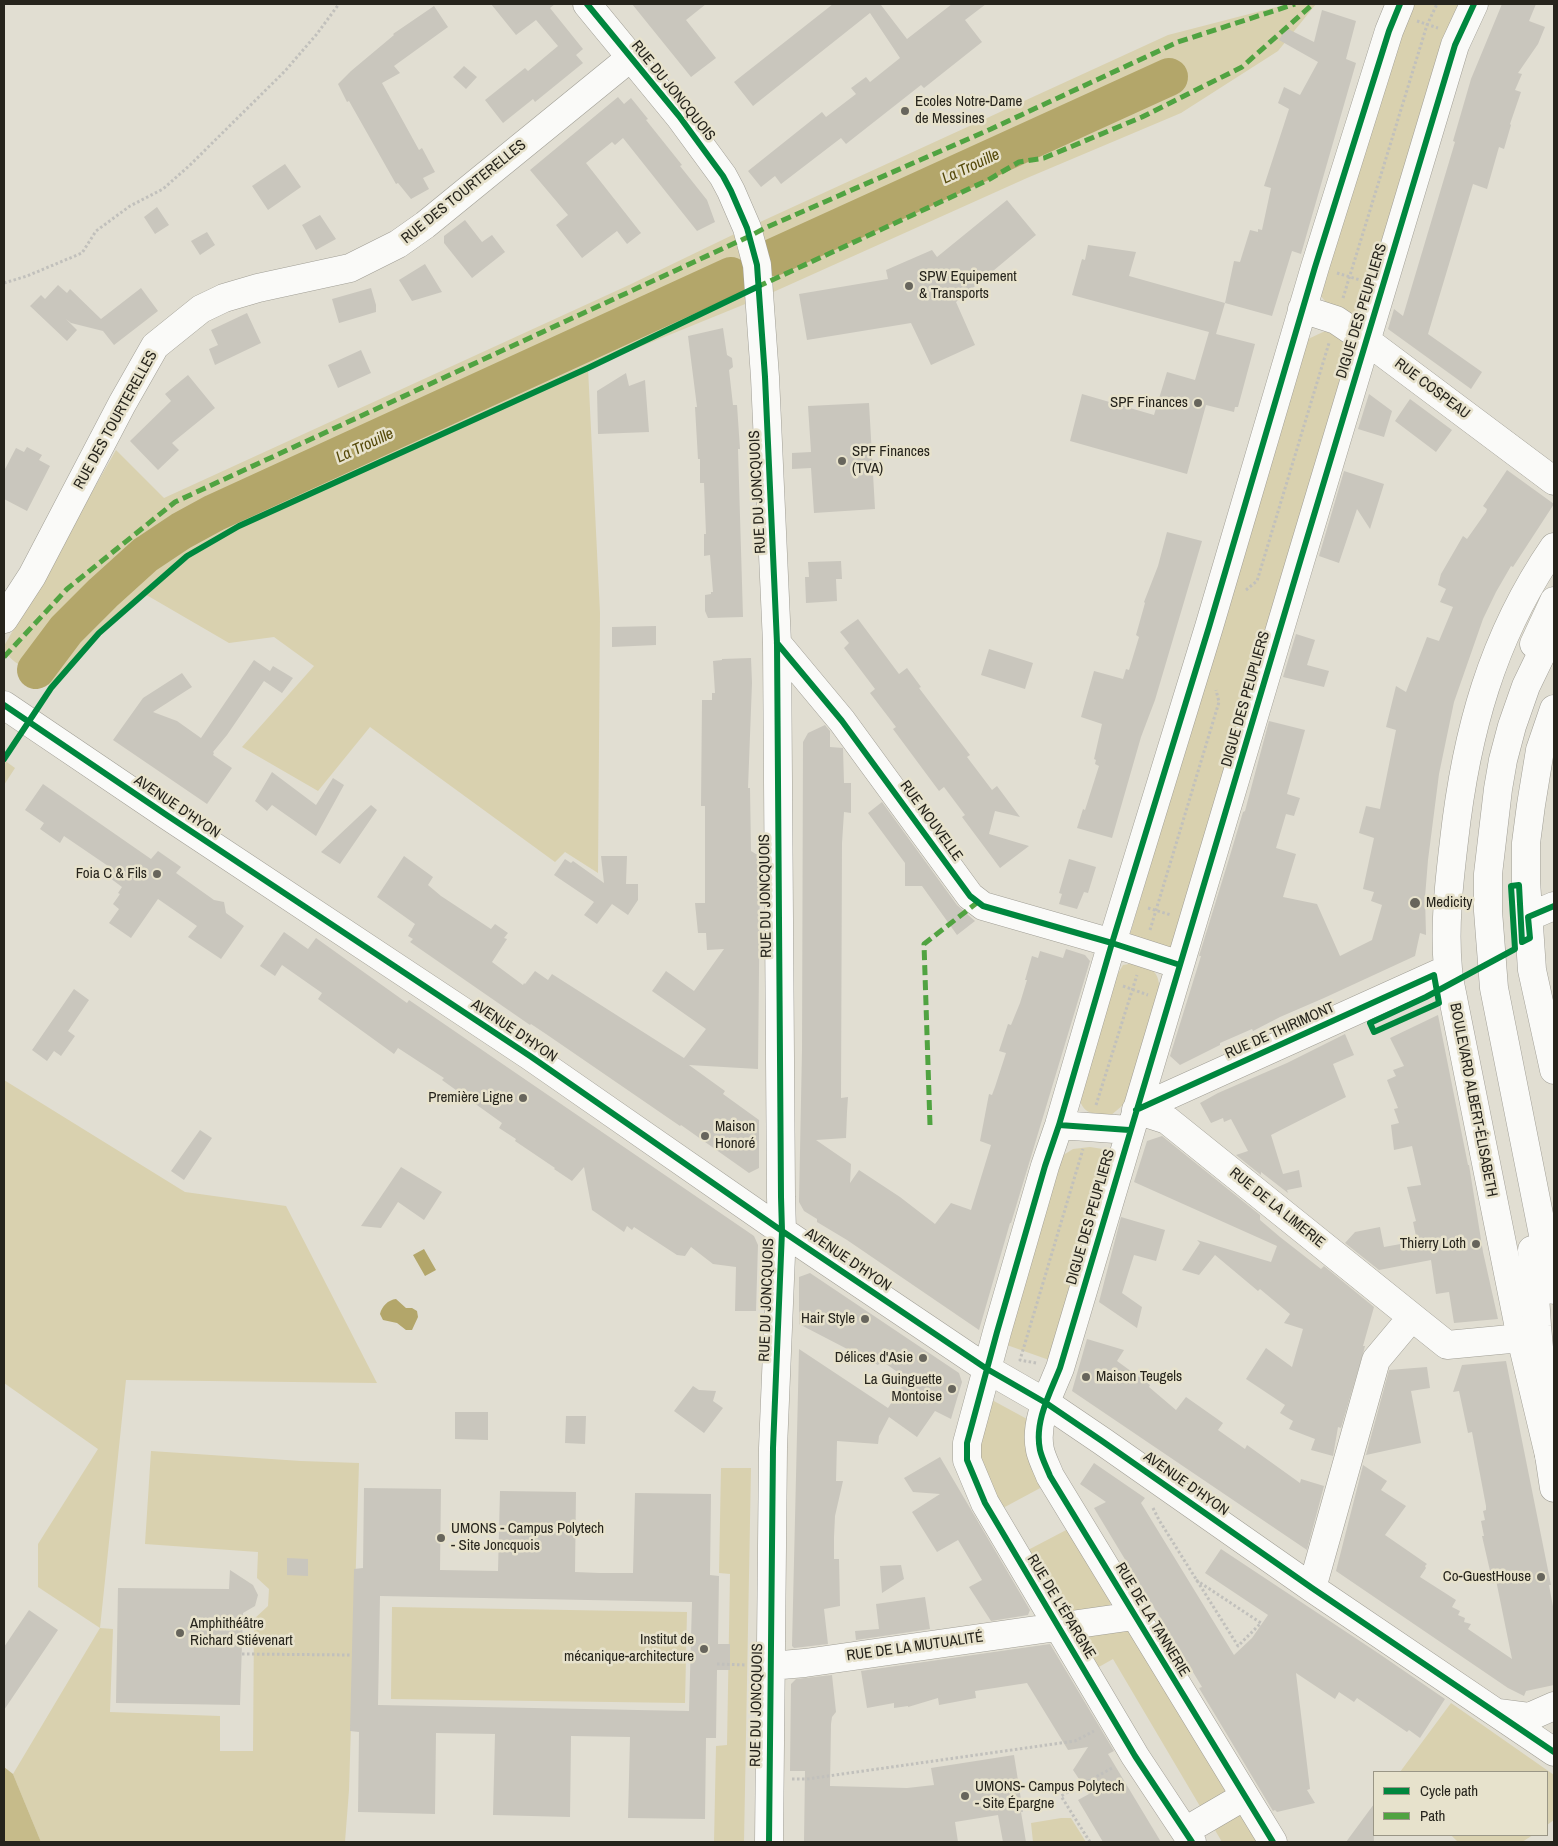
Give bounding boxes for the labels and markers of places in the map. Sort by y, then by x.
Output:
place label: Ecoles Notre-Dame de Messines [915,93,1022,128]
marker: Ecoles Notre-Dame de Messines [899,105,911,117]
place label: SPW Equipement & Transports [919,268,1017,303]
marker: SPW Equipement & Transports [903,280,915,292]
place label: SPF Finances [1110,394,1188,412]
marker: SPF Finances [1192,397,1204,409]
place label: SPF Finances (TVA) [852,443,930,478]
marker: SPF Finances (TVA) [836,455,848,467]
place label: Foia C & Fils [76,865,147,883]
marker: Foia C & Fils [151,868,163,880]
place label: Medicity [1426,894,1472,912]
marker: Medicity [1408,896,1422,910]
place label: Première Ligne [428,1089,513,1107]
marker: Première Ligne [517,1092,529,1104]
place label: Maison Honoré [715,1118,755,1153]
marker: Maison Honoré [699,1130,711,1142]
place label: Thierry Loth [1400,1235,1466,1253]
marker: Thierry Loth [1470,1238,1482,1250]
place label: Hair Style [801,1310,855,1328]
marker: Hair Style [859,1313,871,1325]
place label: Délices d'Asie [835,1349,913,1367]
marker: Délices d'Asie [917,1352,929,1364]
place label: Maison Teugels [1096,1368,1182,1386]
place label: La Guinguette Montoise [864,1371,942,1406]
marker: Maison Teugels [1080,1371,1092,1383]
marker: La Guinguette Montoise [946,1383,958,1395]
place label: UMONS - Campus Polytech - Site Joncquois [451,1520,604,1555]
marker: UMONS - Campus Polytech - Site Joncquois [435,1532,447,1544]
place label: Co-GuestHouse [1443,1568,1531,1586]
marker: Co-GuestHouse [1535,1571,1547,1583]
place label: Amphithéâtre Richard Stiévenart [190,1615,293,1650]
marker: Amphithéâtre Richard Stiévenart [174,1627,186,1639]
place label: Institut de mécanique-architecture [564,1631,694,1666]
marker: Institut de mécanique-architecture [698,1643,710,1655]
place label: UMONS- Campus Polytech - Site Épargne [975,1778,1125,1813]
marker: UMONS- Campus Polytech - Site Épargne [959,1790,971,1802]

